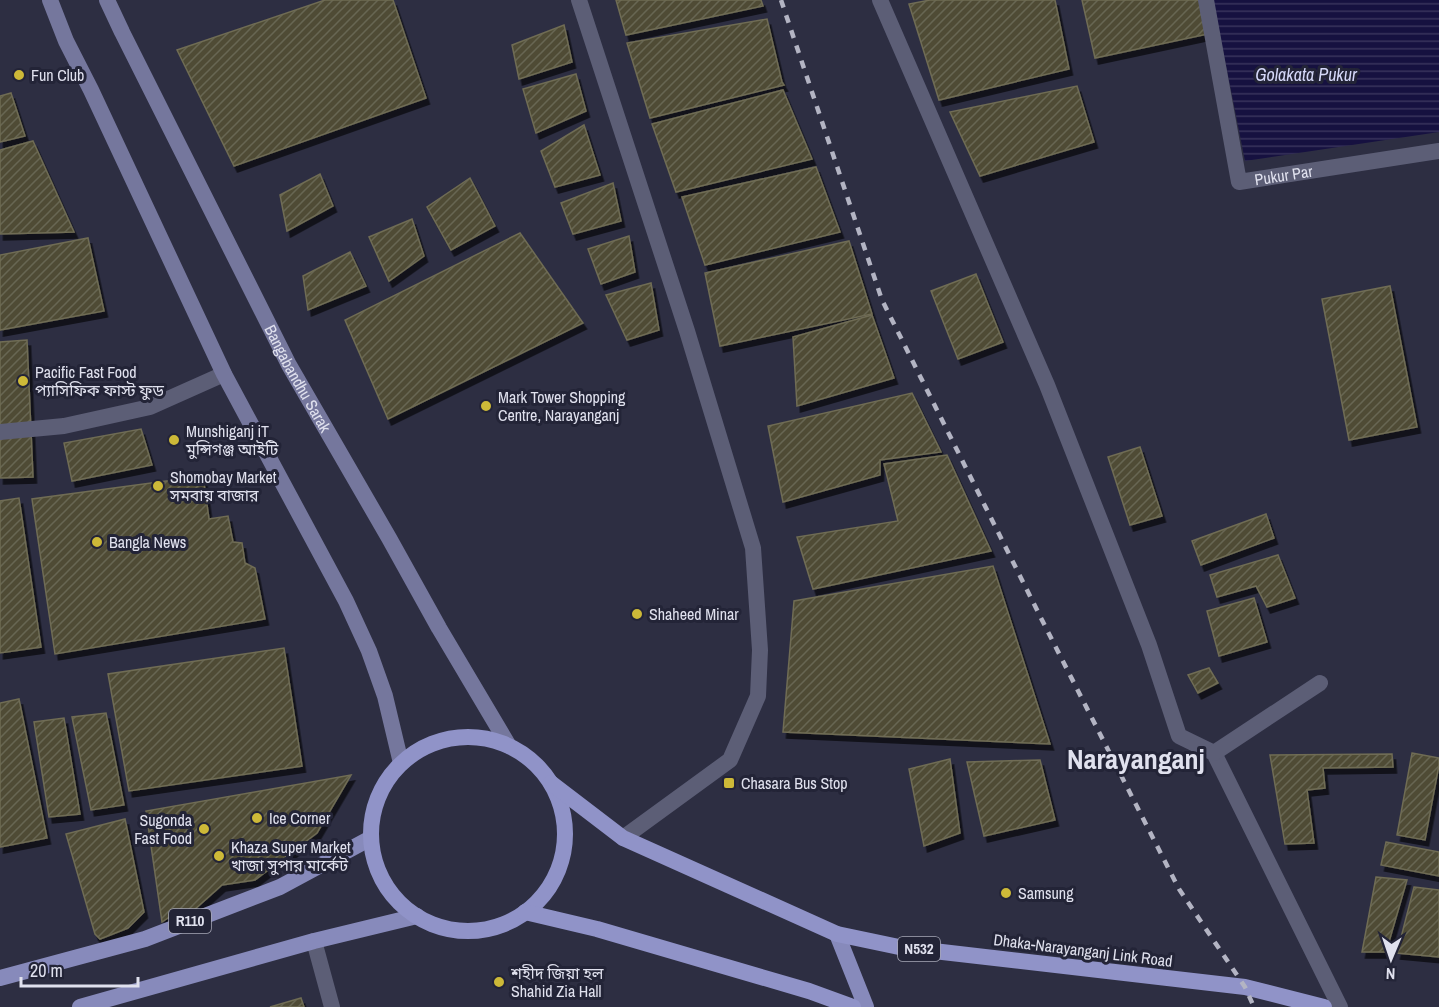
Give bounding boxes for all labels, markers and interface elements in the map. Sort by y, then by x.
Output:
water label: Golakata Pukur [1255,62,1358,87]
place label: Fun Club [31,64,84,86]
marker: Fun Club [12,68,26,82]
street label: Pukur Par [1253,160,1315,190]
street label: Bangabandhu Sarak [260,321,337,437]
place label: Pacific Fast Food প্যাসিফিক ফাস্ট ফুড [35,361,164,401]
marker: Pacific Fast Food প্যাসিফিক ফাস্ট ফুড [16,374,30,388]
place label: Mark Tower Shopping Centre, Narayanganj [498,386,626,426]
marker: Mark Tower Shopping Centre, Narayanganj [479,399,493,413]
place label: Munshiganj iT মুন্সিগঞ্জ আইটি [185,420,278,460]
marker: Munshiganj iT মুন্সিগঞ্জ আইটি [167,433,181,447]
place label: Shomobay Market সমবায় বাজার [169,466,277,506]
marker: Shomobay Market সমবায় বাজার [151,479,165,493]
place label: Bangla News [109,531,186,553]
marker: Bangla News [90,535,104,549]
place label: Shaheed Minar [649,603,739,625]
marker: Shaheed Minar [630,607,644,621]
district label: Narayanganj [1067,740,1205,778]
place label: Chasara Bus Stop [741,772,847,794]
marker: Chasara Bus Stop [722,776,736,790]
place label: Ice Corner [269,807,331,829]
place label: Sugonda Fast Food [134,809,193,849]
marker: Ice Corner [250,811,264,825]
marker: Sugonda Fast Food [197,822,211,836]
place label: Khaza Super Market খাজা সুপার মার্কেট [231,836,351,876]
marker: Khaza Super Market খাজা সুপার মার্কেট [212,849,226,863]
place label: Samsung [1018,882,1074,904]
marker: Samsung [999,886,1013,900]
road number: R110 [169,909,211,933]
street label: Dhaka-Narayanganj Link Road [992,928,1174,972]
north arrow [1361,929,1421,989]
road number: N532 [898,937,940,961]
scale bar [21,950,138,988]
text: 20 m [30,958,63,983]
place label: শহীদ জিয়া হল Shahid Zia Hall [510,962,604,1002]
text: N [1385,963,1396,985]
marker: শহীদ জিয়া হল Shahid Zia Hall [492,975,506,989]

